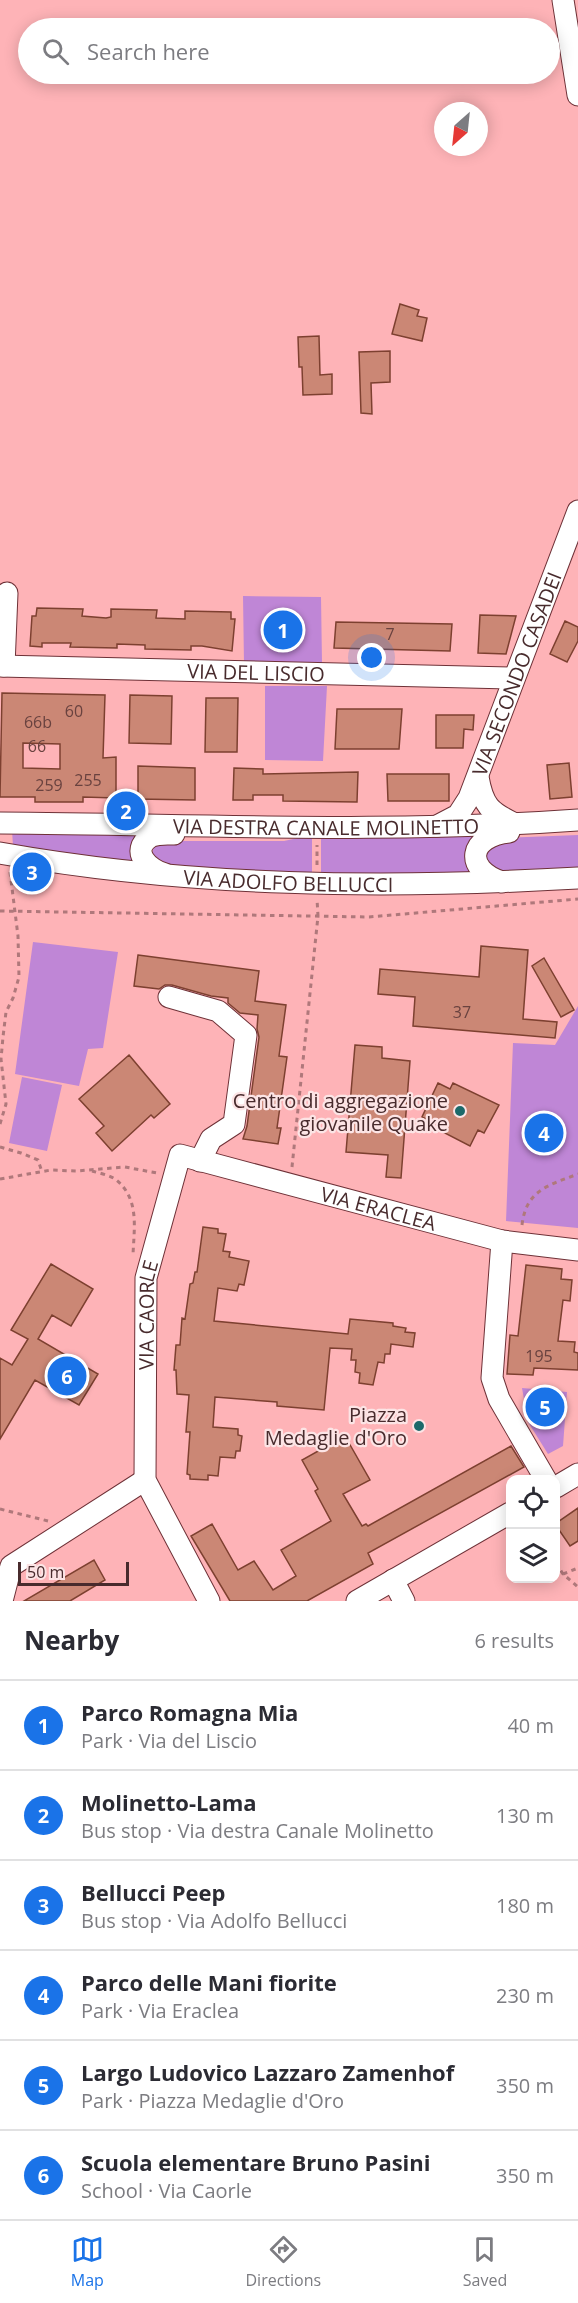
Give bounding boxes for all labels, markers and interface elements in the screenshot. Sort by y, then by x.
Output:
search box [18,18,560,84]
icon: search [39,35,72,68]
text: Search here [87,36,210,66]
north arrow [434,102,488,156]
street label: VIA SECONDO CASADEI [465,568,567,779]
pin: 1 [264,608,302,652]
house number: 7 [385,623,395,645]
your location [357,643,386,672]
street label: VIA DEL LISCIO [187,657,325,687]
house number: 60 [65,700,83,722]
house number: 66b [24,711,52,733]
house number: 66 [28,735,46,757]
house number: 255 [74,769,102,791]
house number: 259 [35,774,63,796]
pin: 2 [106,788,146,834]
street label: VIA DESTRA CANALE MOLINETTO [173,812,480,841]
pin: 3 [12,850,51,894]
street label: VIA ADOLFO BELLUCCI [182,863,393,897]
house number: 37 [453,1001,471,1023]
place label: Centro di aggregazione giovanile Quake [233,1087,448,1137]
marker: Centro di aggregazione giovanile Quake [453,1104,467,1118]
pin: 4 [524,1110,564,1156]
street label: VIA ERACLEA [318,1180,440,1236]
street label: VIA CAORLE [132,1257,164,1370]
house number: 195 [525,1345,553,1367]
pin: 6 [48,1354,86,1398]
pin: 5 [526,1384,564,1430]
place label: Piazza Medaglie d'Oro [265,1401,407,1451]
marker: Piazza Medaglie d'Oro [412,1419,426,1433]
map controls [506,1475,560,1583]
button: locate [506,1475,560,1529]
button: layers [506,1529,560,1583]
scale bar [18,1559,129,1586]
text: 50 m [27,1561,64,1583]
text: Nearby [24,1622,119,1658]
text: 6 results [474,1627,554,1654]
text: Parco Romagna Mia [81,1697,298,1727]
text: 1 [38,1712,49,1739]
text: 40 m [507,1712,554,1739]
text: Park · Via del Liscio [81,1727,257,1754]
text: Molinetto-Lama [81,1787,257,1817]
text: 2 [38,1802,49,1829]
text: 130 m [496,1802,554,1829]
text: Bus stop · Via destra Canale Molinetto [81,1817,434,1844]
text: Bellucci Peep [81,1877,225,1907]
text: 3 [38,1892,49,1919]
text: 180 m [496,1892,554,1919]
text: Bus stop · Via Adolfo Bellucci [81,1907,347,1934]
text: Parco delle Mani fiorite [81,1967,337,1997]
text: 4 [38,1982,49,2009]
text: 230 m [496,1982,554,2009]
text: Park · Via Eraclea [81,1997,239,2024]
text: Largo Ludovico Lazzaro Zamenhof [81,2057,454,2087]
text: 5 [38,2072,49,2099]
text: 350 m [496,2072,554,2099]
text: Park · Piazza Medaglie d'Oro [81,2087,344,2114]
text: Scuola elementare Bruno Pasini [81,2147,431,2177]
text: 6 [38,2162,49,2189]
text: 350 m [496,2162,554,2189]
text: School · Via Caorle [81,2177,252,2204]
tab: Map [71,2233,104,2291]
tab: Directions [245,2233,321,2291]
tab: Saved [463,2233,507,2291]

